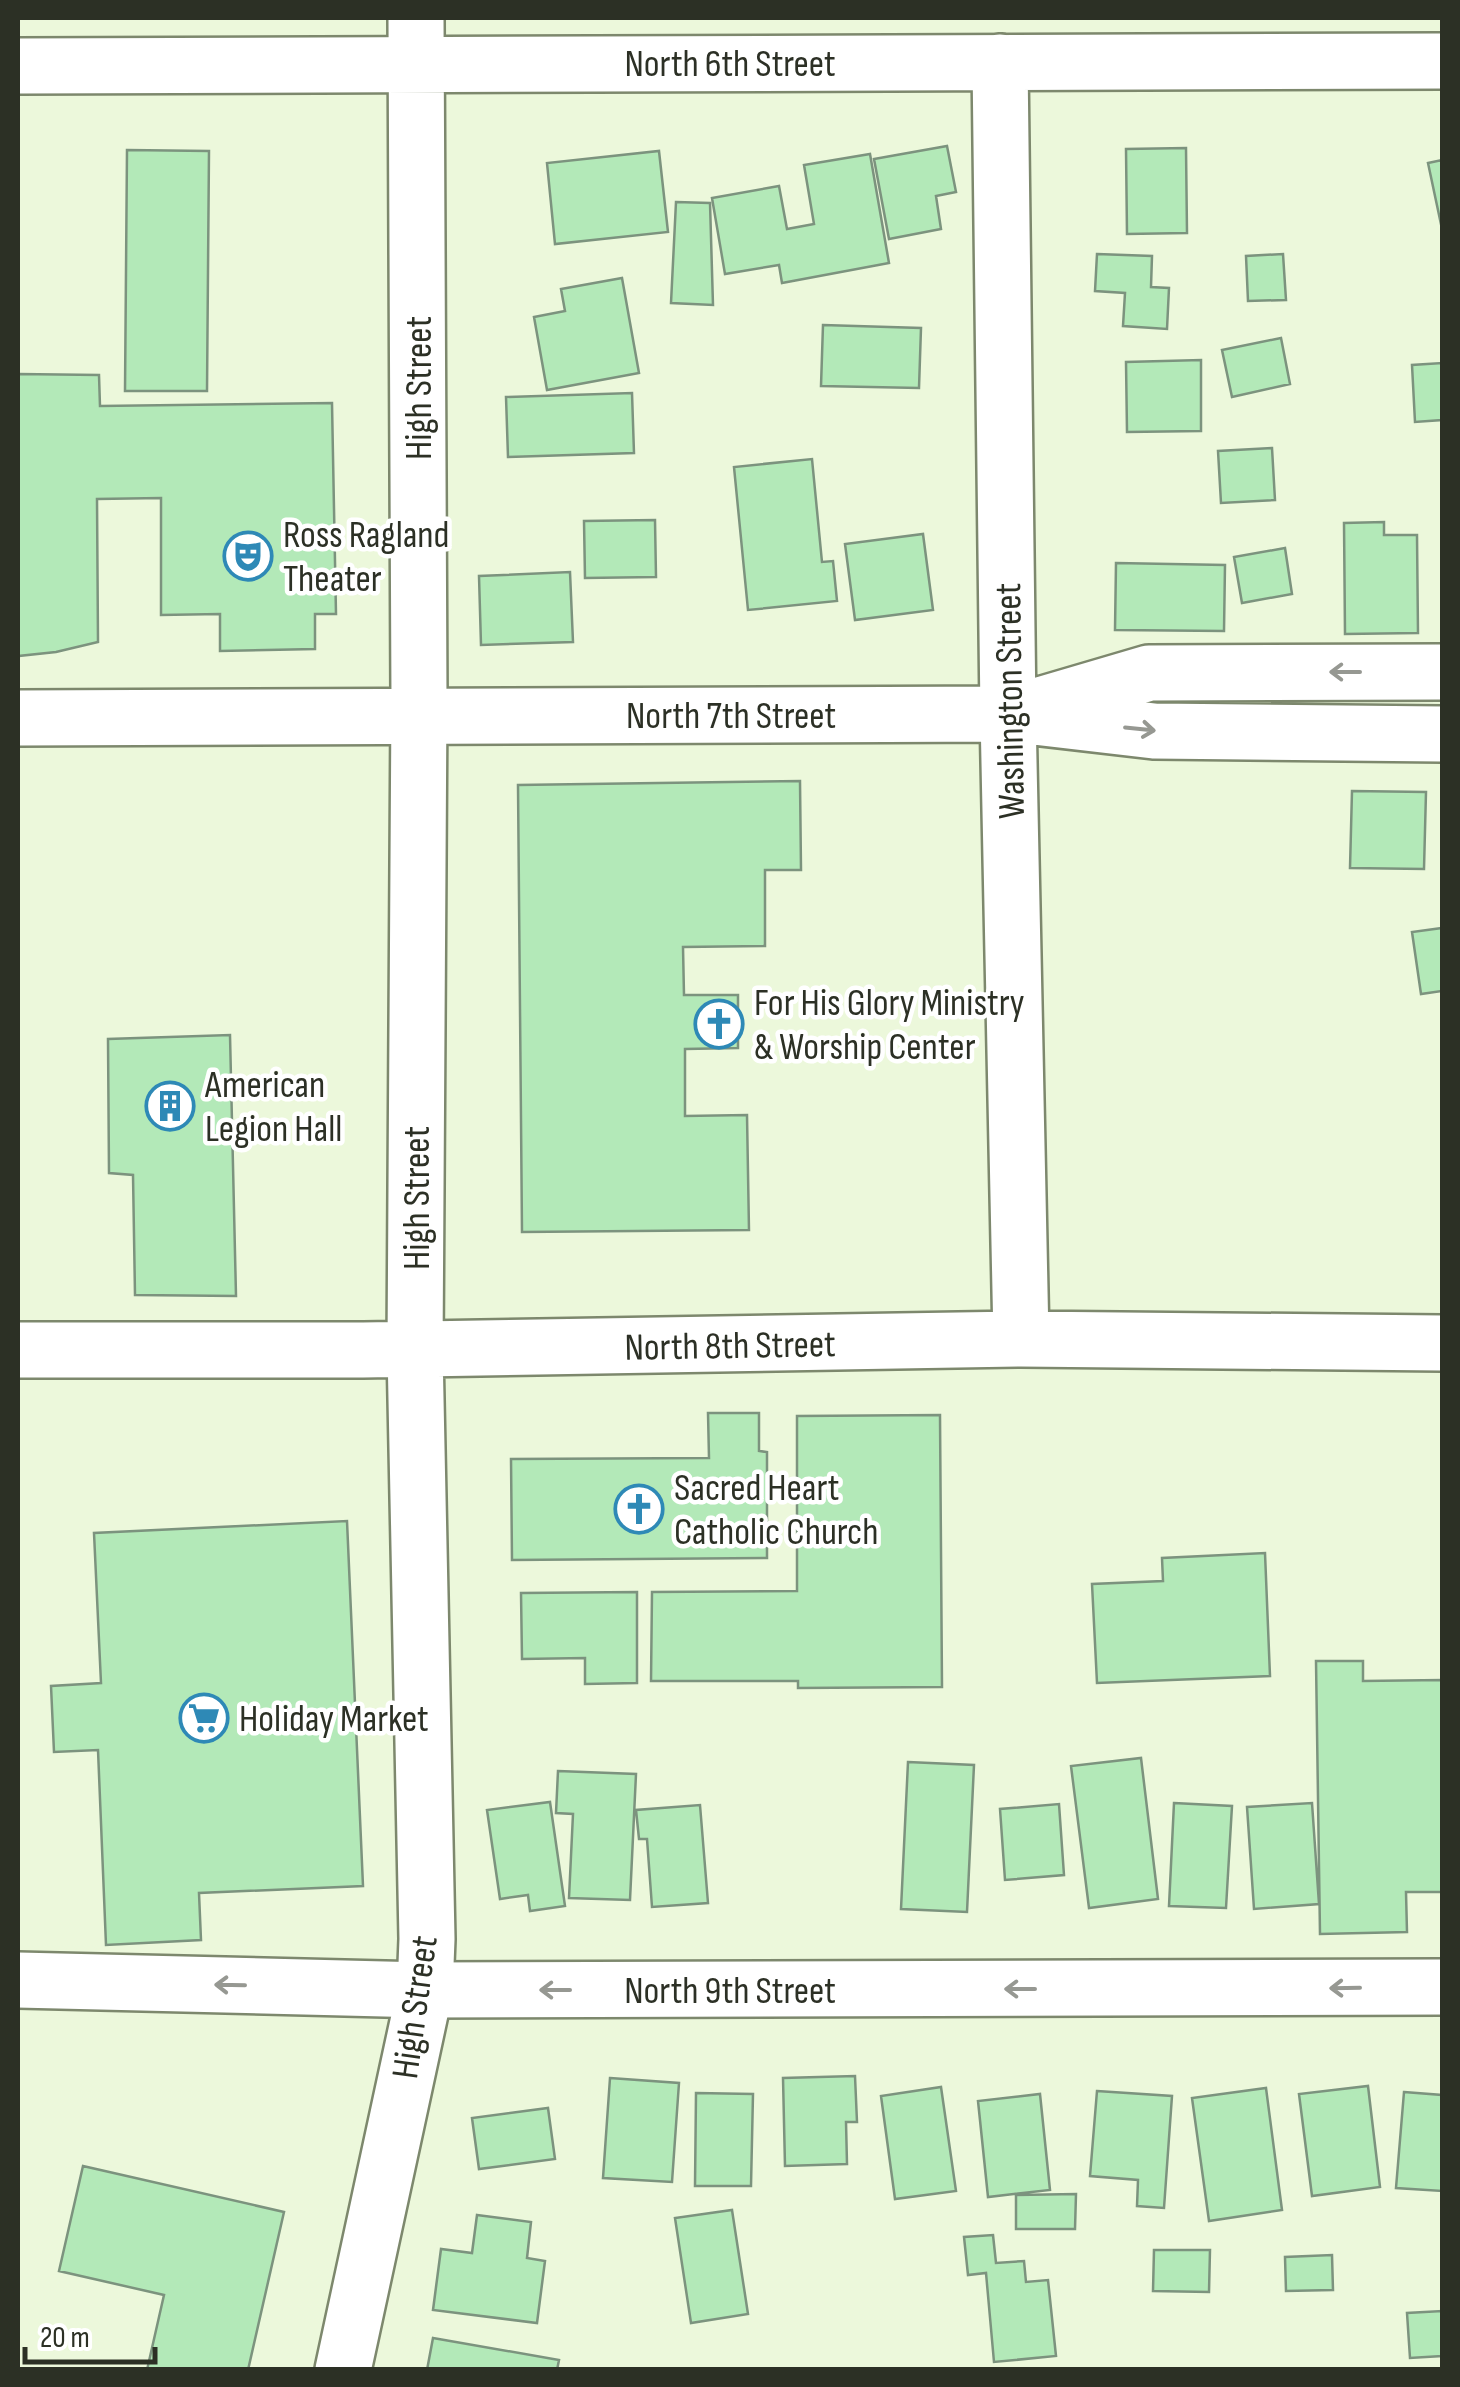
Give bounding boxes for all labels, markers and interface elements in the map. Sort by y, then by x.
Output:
street label: North 6th Street [624,42,836,87]
street label: High Street [397,316,442,460]
place label: Ross Ragland Theater [283,513,449,602]
theatre icon: Ross Ragland Theater [222,530,274,582]
street label: Washington Street [986,583,1035,819]
one-way arrow [1330,662,1362,682]
street label: North 7th Street [626,694,836,739]
one-way arrow [1123,720,1155,739]
place label: For His Glory Ministry & Worship Center [754,981,1025,1070]
church icon: For His Glory Ministry & Worship Center [693,998,745,1050]
place label: American Legion Hall [204,1063,342,1152]
building icon: American Legion Hall [144,1080,196,1132]
street label: High Street [395,1126,440,1270]
street label: North 8th Street [624,1322,836,1371]
place label: Sacred Heart Catholic Church [674,1466,879,1555]
church icon: Sacred Heart Catholic Church [613,1483,665,1535]
supermarket icon: Holiday Market [178,1692,230,1744]
place label: Holiday Market [239,1697,429,1742]
street label: High Street [383,1933,448,2082]
street label: North 9th Street [624,1969,836,2014]
one-way arrow [215,1976,247,1995]
one-way arrow [1330,1978,1362,1998]
one-way arrow [540,1980,572,2000]
one-way arrow [1005,1980,1038,1998]
scale bar [25,2302,155,2364]
text: 20 m [40,2320,90,2356]

